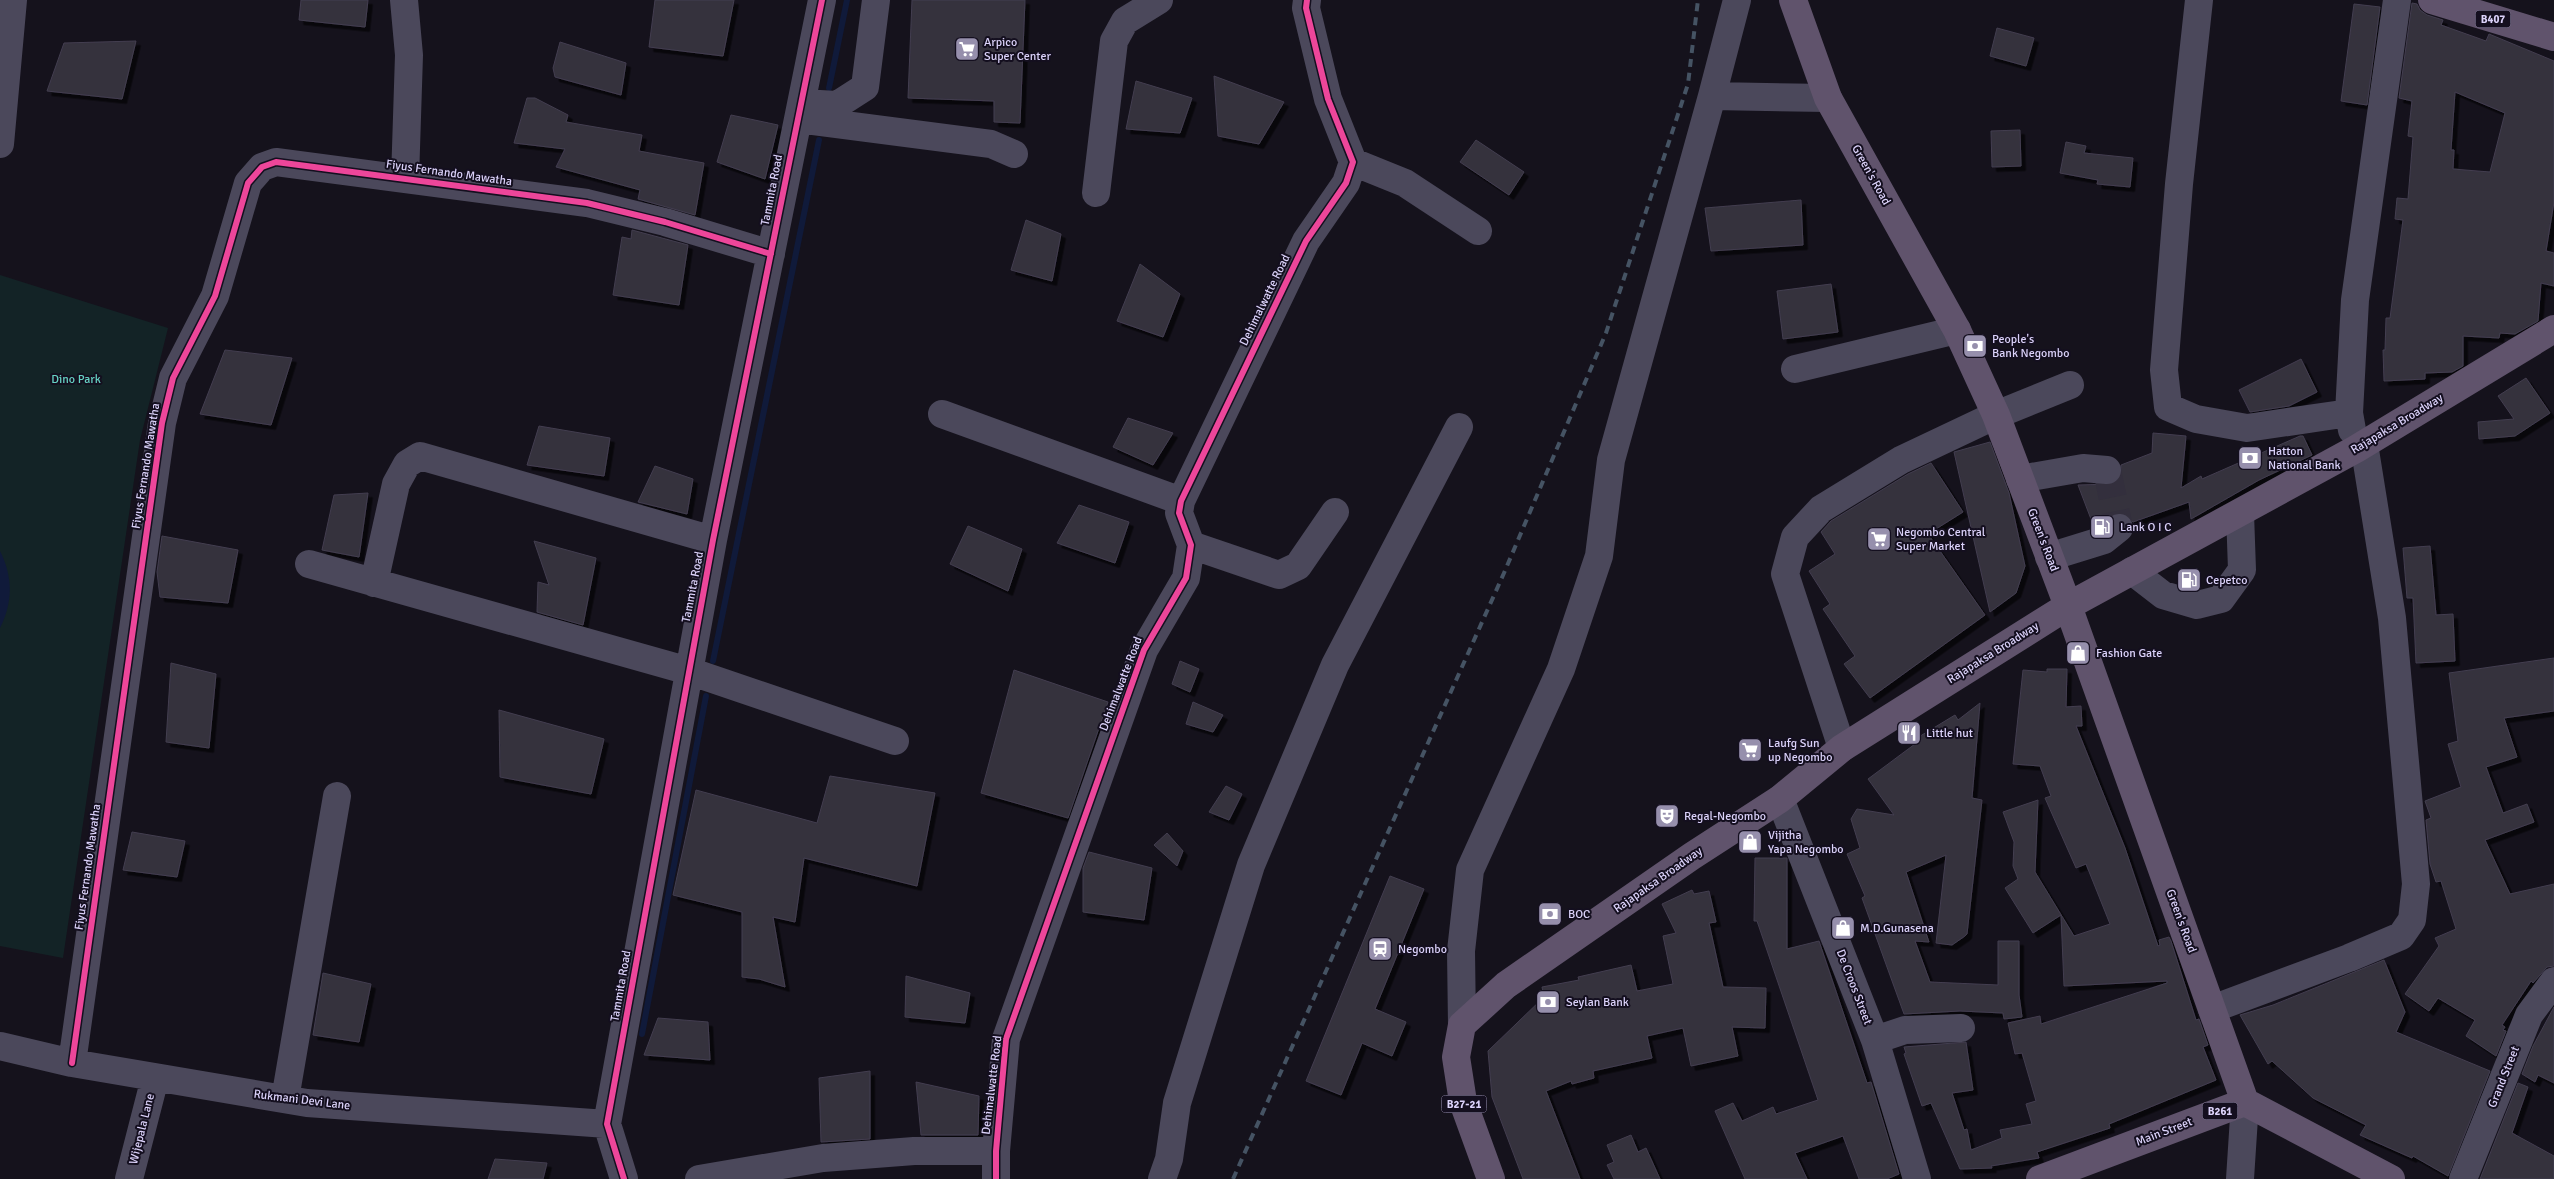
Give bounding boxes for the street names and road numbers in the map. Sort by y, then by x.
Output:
road number: B407 [2476,10,2510,28]
street label: Green's Road [1848,142,1894,208]
street label: Tammita Road [758,153,786,227]
street label: Fiyus Fernando Mawatha [385,157,513,189]
street label: Dehimalwatte Road [1236,252,1294,348]
street label: Rajapaksa Broadway [2348,390,2446,457]
street label: Fiyus Fernando Mawatha [129,402,163,530]
street label: Green's Road [2024,506,2062,574]
street label: Tammita Road [679,550,707,624]
street label: Rajapaksa Broadway [1944,619,2042,687]
street label: Dehimalwatte Road [1096,635,1146,733]
street label: Fiyus Fernando Mawatha [72,803,104,931]
street label: Rajapaksa Broadway [1611,844,1706,916]
street label: Green's Road [2163,887,2199,955]
street label: De Croos Street [1833,947,1875,1027]
street label: Tammita Road [607,949,635,1023]
street label: Dehimalwatte Road [978,1035,1006,1135]
street label: Grand Street [2485,1044,2523,1110]
street label: Rukmani Devi Lane [253,1087,351,1113]
street label: Wijepala Lane [126,1092,158,1166]
road number: B27-21 [1442,1096,1486,1112]
road number: B261 [2202,1102,2238,1120]
street label: Main Street [2134,1114,2194,1150]

